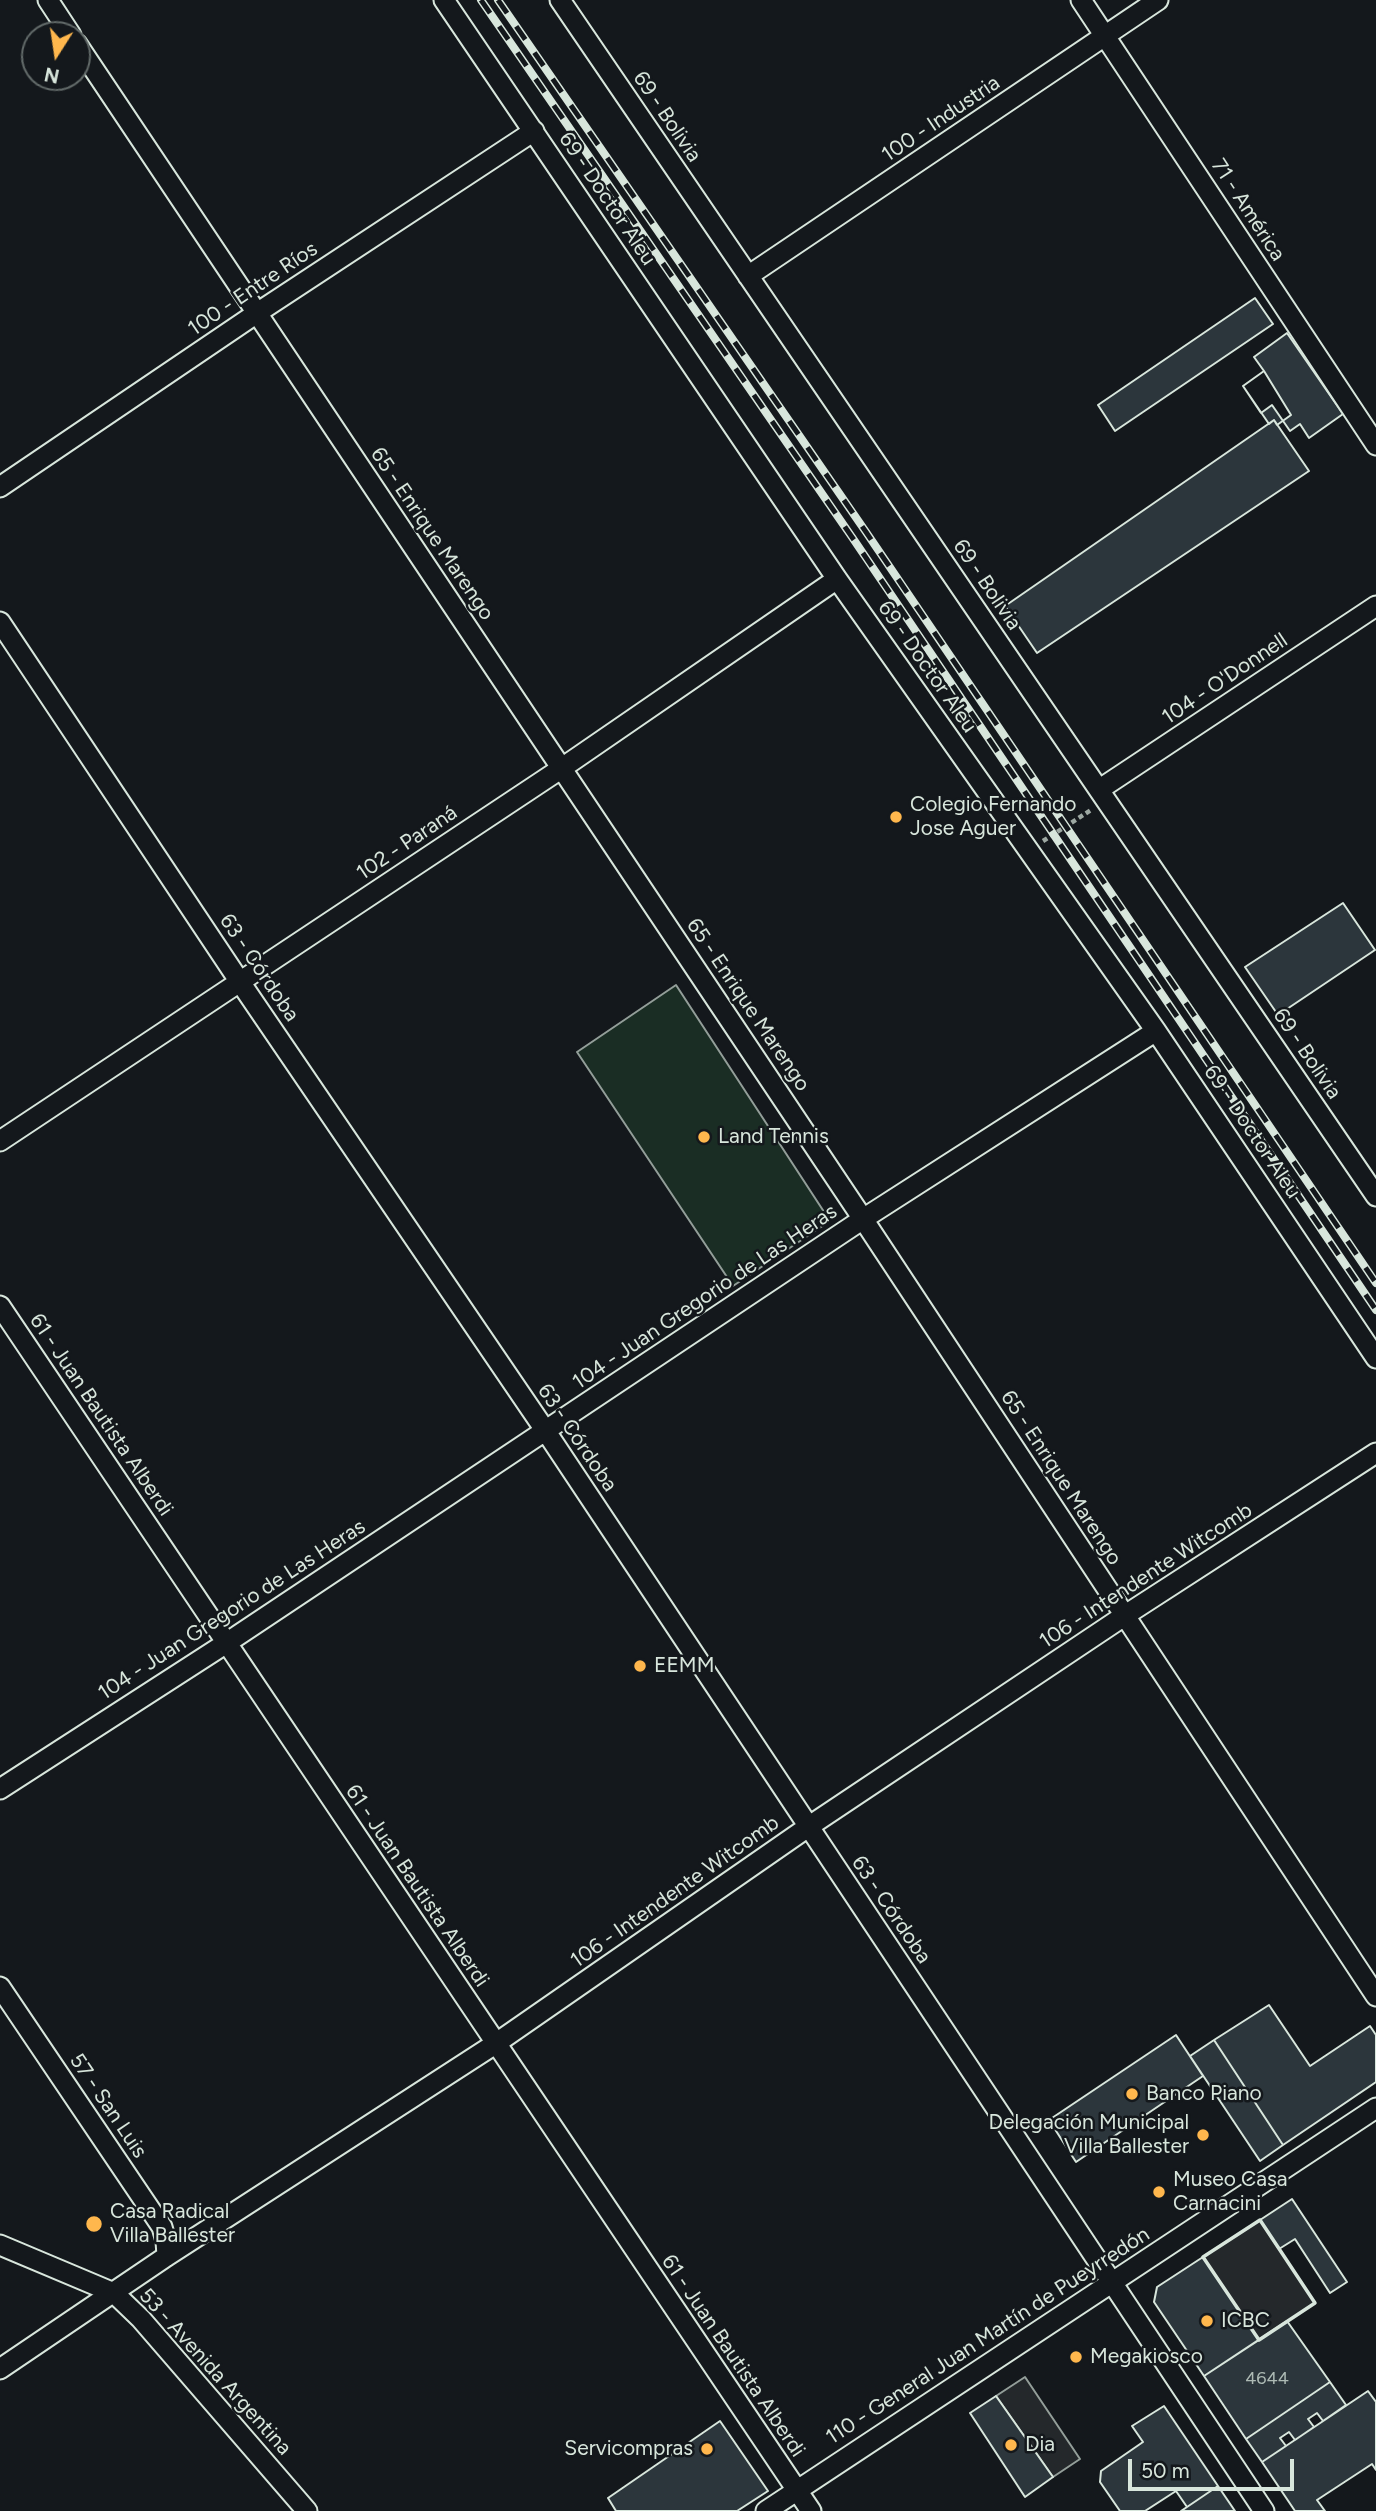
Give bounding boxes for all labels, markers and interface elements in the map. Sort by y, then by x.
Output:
north arrow [21,21,91,91]
text: N [42,62,62,88]
street label: 69 - Bolivia [628,67,706,167]
street label: 100 - Industria [877,70,1005,168]
street label: 69 - Doctor Aleu [553,128,661,270]
street label: 71 - América [1206,154,1290,266]
street label: 100 - Entre Ríos [184,236,322,342]
street label: 65 - Enrique Marengo [365,443,499,625]
street label: 69 - Bolivia [948,535,1026,635]
street label: 69 - Doctor Aleu [872,596,982,738]
street label: 104 - O'Donnell [1158,628,1292,730]
place label: Colegio Fernando Jose Aguer [910,792,1076,842]
street label: 102 - Paraná [352,800,462,886]
marker: Colegio Fernando Jose Aguer [888,809,904,825]
street label: 63 - Córdoba [214,909,304,1027]
street label: 65 - Enrique Marengo [681,914,815,1096]
street label: 69 - Bolivia [1268,1004,1346,1104]
street label: 69 - Doctor Aleu [1198,1061,1306,1203]
place label: Land Tennis [718,1124,829,1150]
marker: Land Tennis [696,1129,712,1145]
street label: 104 - Juan Gregorio de Las Heras [568,1199,842,1395]
street label: 61 - Juan Bautista Alberdi [24,1309,178,1521]
street label: 63 - Córdoba [532,1379,622,1497]
street label: 65 - Enrique Marengo [995,1386,1127,1570]
street label: 106 - Intendente Witcomb [1035,1498,1257,1654]
street label: 104 - Juan Gregorio de Las Heras [94,1514,370,1706]
place label: EEMM [654,1653,714,1679]
marker: EEMM [632,1658,648,1674]
street label: 61 - Juan Bautista Alberdi [340,1780,494,1992]
street label: 106 - Intendente Witcomb [566,1810,784,1974]
street label: 63 - Córdoba [846,1851,936,1969]
street label: 57 - San Luis [64,2049,152,2163]
place label: Banco Piano [1146,2081,1262,2107]
marker: Banco Piano [1124,2086,1140,2102]
place label: Delegación Municipal Villa Ballester [989,2110,1189,2160]
marker: Delegación Municipal Villa Ballester [1195,2127,1211,2143]
place label: Museo Casa Carnacini [1173,2167,1287,2217]
marker: Museo Casa Carnacini [1151,2184,1167,2200]
place label: Casa Radical Villa Ballester [110,2199,235,2249]
marker: Casa Radical Villa Ballester [84,2214,104,2234]
street label: 110 - General Juan Martín de Pueyrredón [822,2222,1154,2450]
street label: 61 - Juan Bautista Alberdi [656,2250,810,2462]
street label: 53 - Avenida Argentina [134,2283,296,2461]
place label: ICBC [1221,2308,1270,2334]
marker: ICBC [1199,2313,1215,2329]
place label: Megakiosco [1090,2344,1203,2370]
marker: Megakiosco [1068,2349,1084,2365]
house number: 4644 [1245,2368,1289,2390]
place label: Dia [1025,2432,1055,2458]
place label: Servicompras [564,2436,693,2462]
marker: Dia [1003,2437,1019,2453]
marker: Servicompras [699,2441,715,2457]
scale bar [1131,2444,1297,2488]
text: 50 m [1141,2458,1190,2483]

